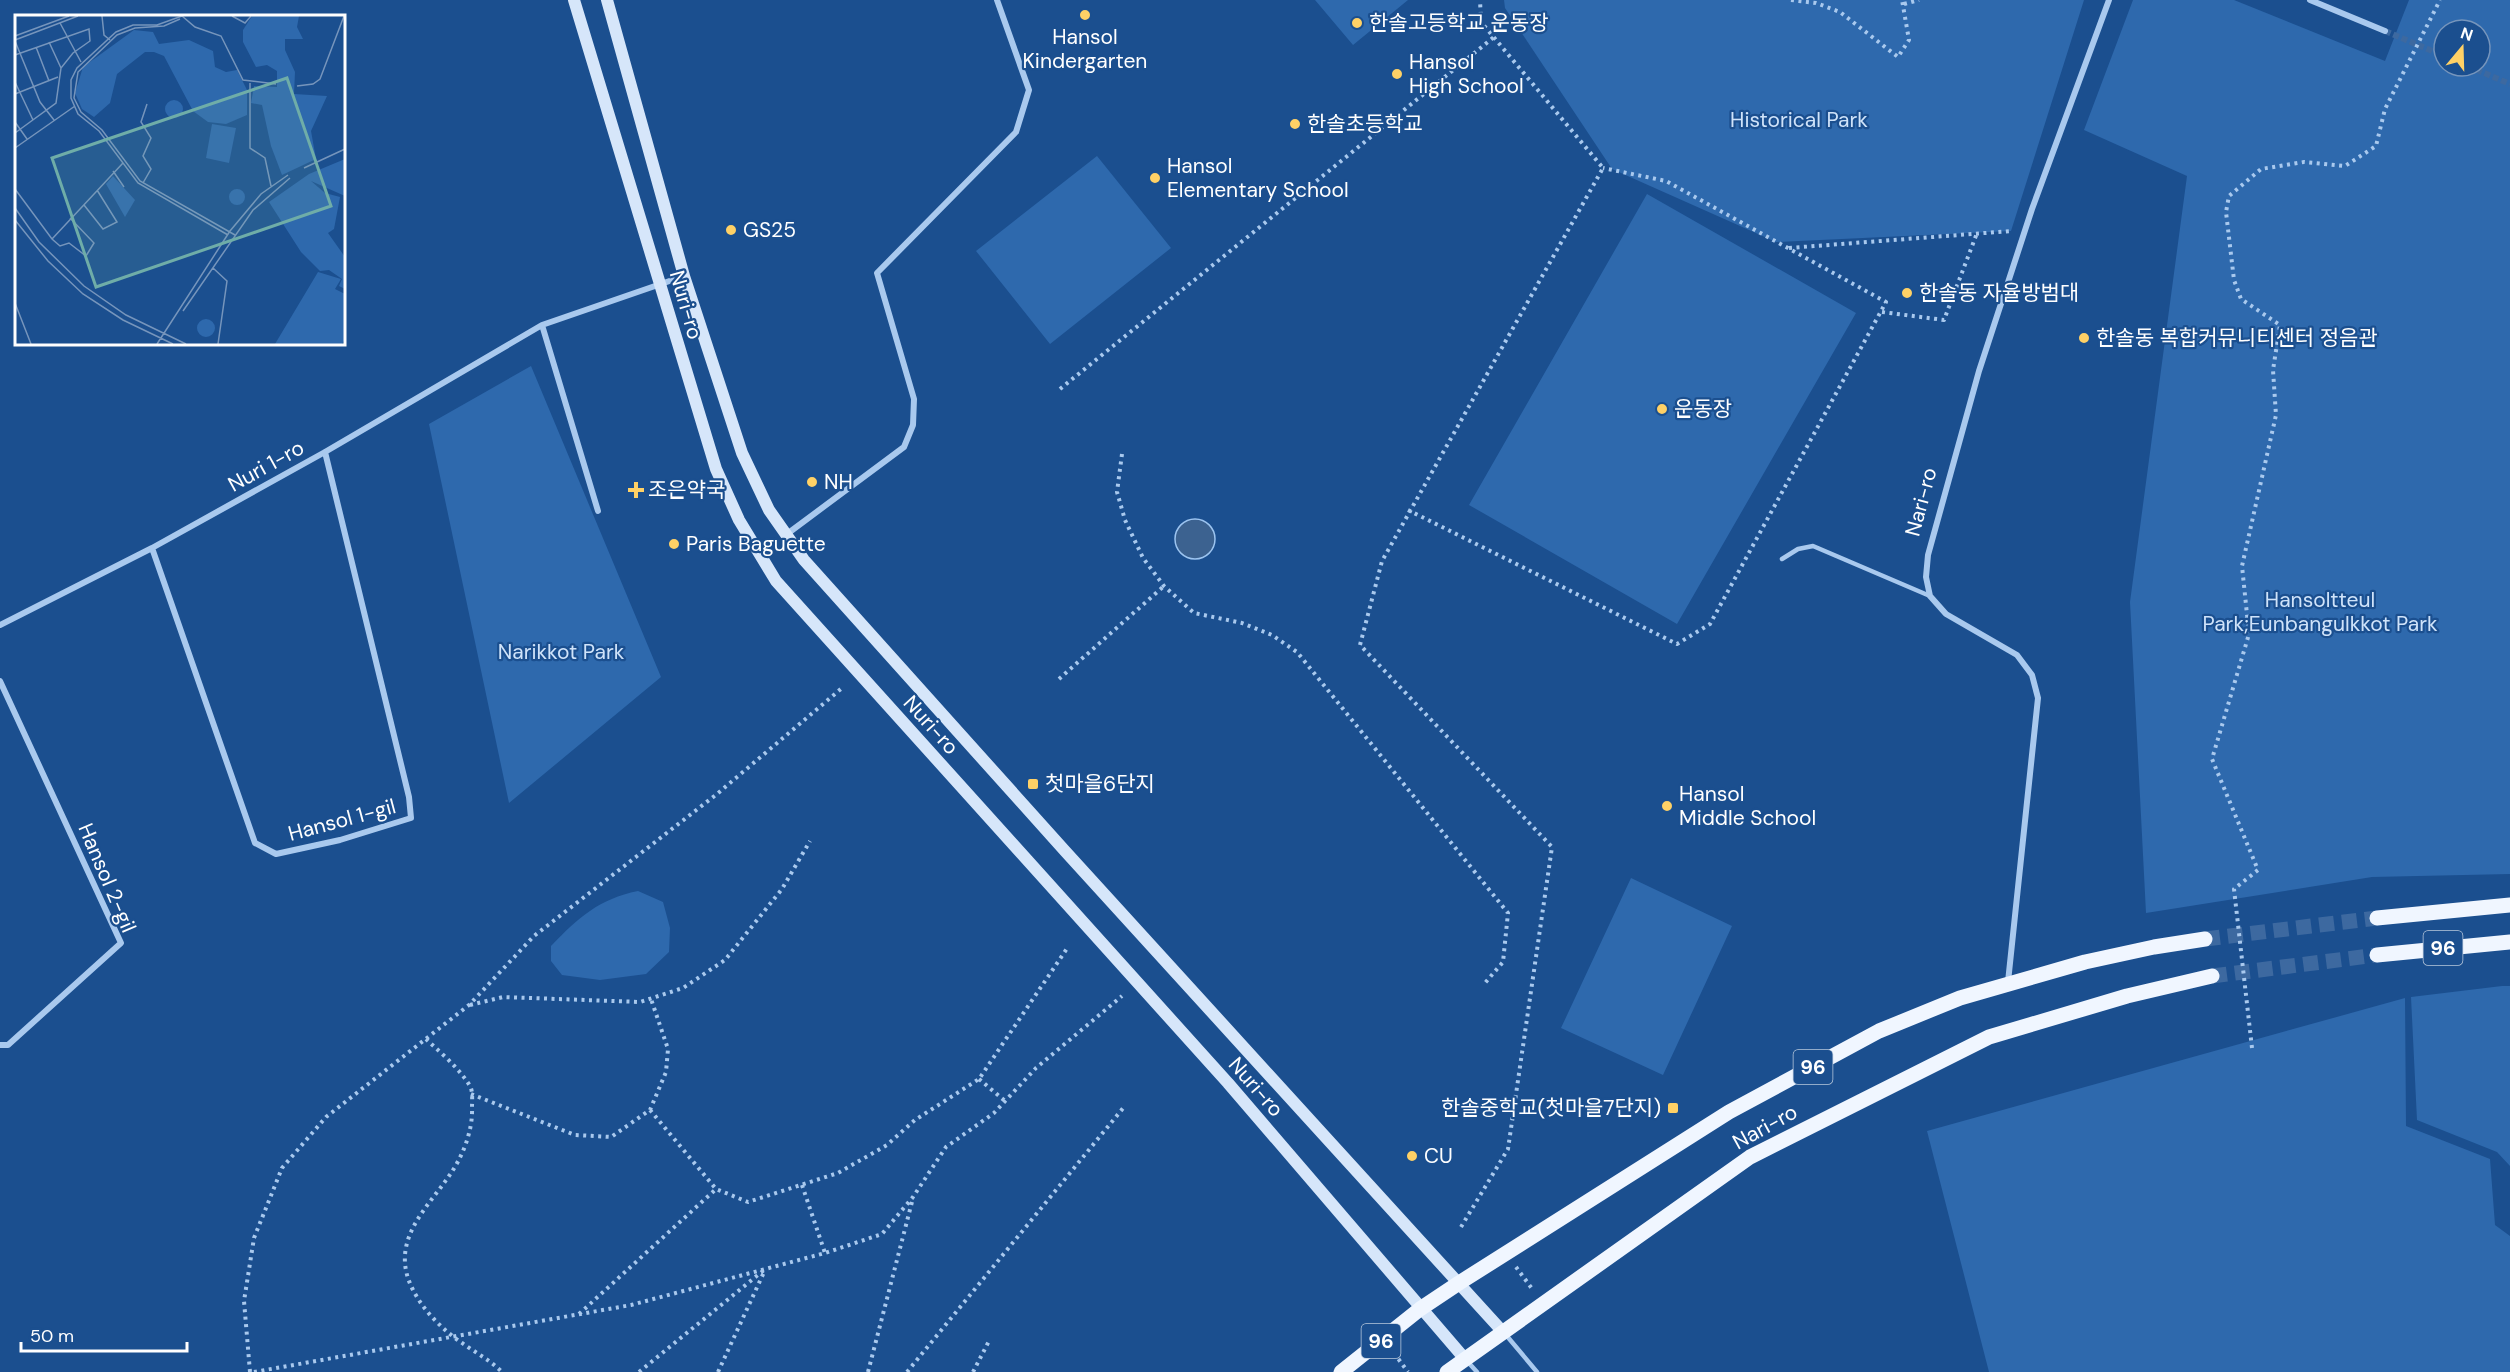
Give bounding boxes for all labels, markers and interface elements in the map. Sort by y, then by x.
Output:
marker: Hansol Kindergarten [1078,8,1092,22]
place label: 한솔고등학교 운동장 [1369,9,1548,37]
inset map [15,15,345,345]
marker: 한솔고등학교 운동장 [1350,16,1364,30]
north arrow [2432,18,2492,78]
text: N [2458,22,2476,46]
place label: Hansol Kindergarten [1023,23,1147,75]
place label: Hansol High School [1409,48,1524,100]
marker: Hansol High School [1390,67,1404,81]
park label: Historical Park [1730,106,1868,134]
place label: 한솔초등학교 [1307,110,1423,138]
marker: 한솔초등학교 [1288,117,1302,131]
place label: Hansol Elementary School [1167,152,1349,204]
marker: Hansol Elementary School [1148,171,1162,185]
place label: GS25 [743,216,796,244]
marker: GS25 [724,223,738,237]
street label: Nuri-ro [663,267,709,343]
place label: 한솔동 자율방범대 [1919,279,2079,307]
marker: 한솔동 자율방범대 [1900,286,1914,300]
place label: 한솔동 복합커뮤니티센터 정음관 [2096,324,2378,352]
marker: 한솔동 복합커뮤니티센터 정음관 [2077,331,2091,345]
place label: 운동장 [1674,395,1732,423]
marker: 운동장 [1655,402,1669,416]
street label: Nuri 1-ro [223,434,309,498]
street label: Nari-ro [1898,465,1944,539]
place label: NH [824,468,853,496]
marker: NH [805,475,819,489]
place label: 조은약국 [648,476,725,504]
marker: 조은약국 [629,483,643,497]
place label: Paris Baguette [686,530,826,558]
marker: Paris Baguette [667,537,681,551]
park label: Hansoltteul Park;Eunbangulkkot Park [2203,586,2438,638]
park label: Narikkot Park [498,638,625,666]
street label: Nuri-ro [897,689,965,761]
place label: 첫마을6단지 [1045,770,1155,798]
marker: 첫마을6단지 [1026,777,1040,791]
place label: Hansol Middle School [1679,780,1816,832]
street label: Hansol 1-gil [285,792,399,848]
marker: Hansol Middle School [1660,799,1674,813]
street label: Hansol 2-gil [71,819,143,937]
road number: 96 [2424,931,2462,965]
road number: 96 [1794,1050,1832,1084]
street label: Nuri-ro [1222,1051,1290,1123]
place label: 한솔중학교(첫마을7단지) [1441,1094,1661,1122]
street label: Nari-ro [1728,1098,1802,1156]
marker: 한솔중학교(첫마을7단지) [1666,1101,1680,1115]
place label: CU [1424,1142,1453,1170]
marker: CU [1405,1149,1419,1163]
scale bar [21,1315,188,1353]
text: 50 m [30,1324,74,1348]
road number: 96 [1362,1324,1400,1358]

